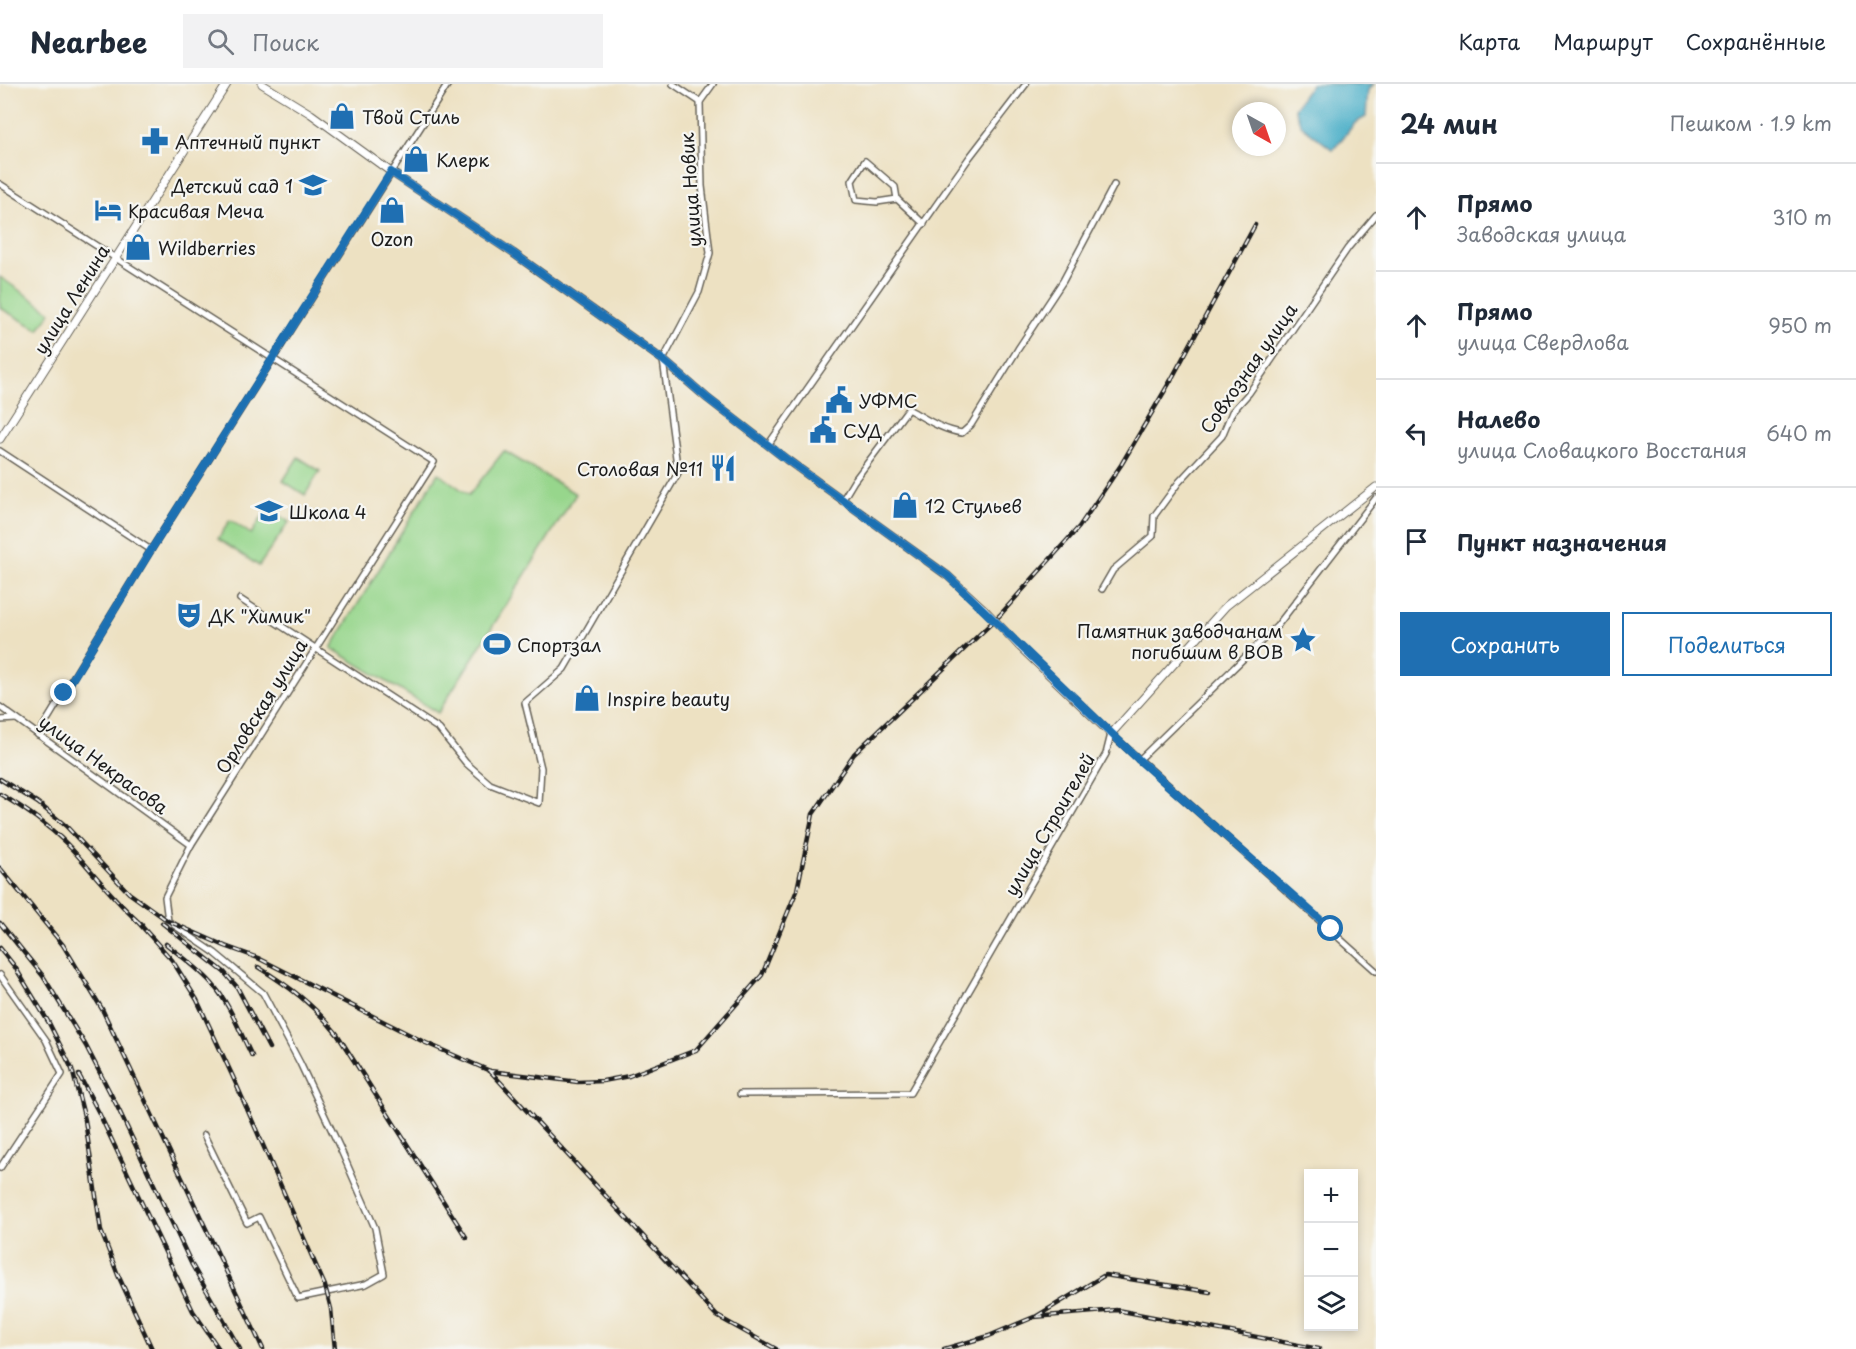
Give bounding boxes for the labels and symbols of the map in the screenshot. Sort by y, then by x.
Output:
shop icon: Твой Стиль [327,101,357,131]
north arrow [1232,102,1286,156]
place label: Твой Стиль [362,103,460,130]
pharmacy icon: Аптечный пункт [140,126,170,156]
place label: Аптечный пункт [175,128,320,155]
street label: улица Новик [673,132,707,248]
shop icon: Клерк [401,144,431,174]
place label: Клерк [436,146,489,173]
school or university icon: Детский сад 1 [298,170,328,200]
place label: Детский сад 1 [171,172,293,199]
hotel icon: Красивая Меча [93,195,123,225]
shop icon: Ozon [377,195,407,225]
place label: Красивая Меча [128,197,264,224]
place label: Ozon [370,225,414,252]
shop icon: Wildberries [123,232,153,262]
place label: Wildberries [158,234,256,261]
street label: улица Ленина [26,238,116,359]
street label: Совхозная улица [1193,297,1304,439]
public building icon: УФМС [824,385,854,415]
place label: УФМС [859,387,918,414]
public building icon: СУД [808,415,838,445]
place label: СУД [843,417,882,444]
restaurant icon: Столовая №11 [708,453,738,483]
place label: Столовая №11 [577,455,703,482]
shop icon: 12 Стульев [890,490,920,520]
place label: 12 Стульев [925,492,1022,519]
school or university icon: Школа 4 [254,496,284,526]
place label: Школа 4 [289,498,367,525]
theatre icon: ДК "Химик" [174,600,204,630]
place label: ДК "Химик" [208,602,311,629]
place label: Памятник заводчанам погибшим в ВОВ [1077,617,1283,665]
place icon: Памятник заводчанам погибшим в ВОВ [1288,625,1318,655]
sports icon: Спортзал [482,629,512,659]
place label: Спортзал [517,631,601,658]
street label: Орловская улица [209,633,314,779]
route end [50,679,76,705]
shop icon: Inspire beauty [572,683,602,713]
place label: Inspire beauty [607,685,730,712]
street label: улица Некрасова [34,708,175,821]
street label: улица Строителей [997,748,1101,900]
route start [1317,915,1343,941]

